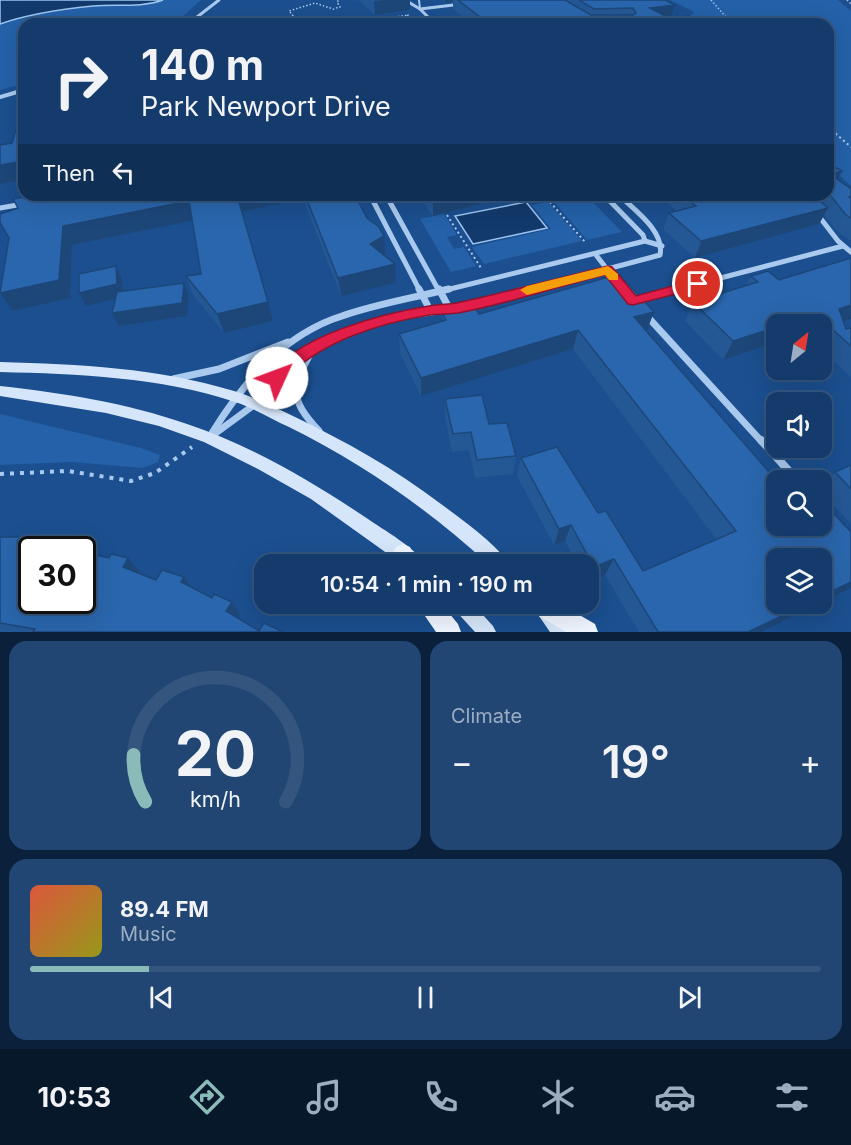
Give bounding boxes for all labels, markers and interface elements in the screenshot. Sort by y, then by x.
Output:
text: 140 m [141,39,264,90]
icon: right [42,42,120,120]
text: Park Newport Drive [141,90,391,123]
icon: left [107,156,140,189]
text: Then [42,160,95,186]
pin [672,258,723,309]
icon: arrive [681,267,714,300]
north arrow [766,314,832,380]
map controls [766,314,832,614]
position arrow [245,346,309,410]
button: sound [766,392,832,458]
button: search [766,470,832,536]
speed limit sign: 30 [18,536,96,614]
button: layers [766,548,832,614]
text: 10:54 · 1 min · 190 m [320,571,533,597]
text: Climate [451,704,522,728]
text: 20 [174,716,256,791]
text: 19° [602,734,670,789]
text: − [451,742,473,782]
text: + [799,742,821,782]
text: km/h [190,787,240,813]
text: 89.4 FM [120,896,209,922]
text: Music [120,922,177,946]
icon: previous [145,981,178,1014]
icon: pause [409,981,442,1014]
icon: next [673,981,706,1014]
icon: directions [186,1076,228,1118]
icon: music [303,1076,345,1118]
icon: phone [420,1076,462,1118]
icon: climate [537,1076,579,1118]
icon: car [654,1076,696,1118]
icon: filters [771,1076,813,1118]
text: 10:53 [38,1081,111,1114]

